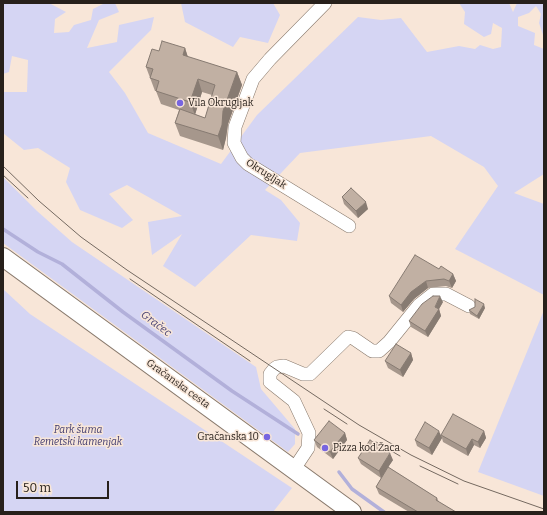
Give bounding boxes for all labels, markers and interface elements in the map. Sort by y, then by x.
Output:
place label: Vila Okrugljak [188,97,253,109]
marker: Vila Okrugljak [175,98,185,108]
street label: Okrugljak [244,157,288,191]
water label: Gračec [138,308,174,340]
street label: Gračanska cesta [144,357,212,411]
park label: Park šuma Remetski kamenjak [34,424,122,448]
place label: Gračanska 10 [197,431,259,443]
marker: Gračanska 10 [262,432,272,442]
place label: Pizza kod Žaca [333,442,400,454]
marker: Pizza kod Žaca [320,443,330,453]
scale bar [18,473,111,499]
text: 50 m [23,481,51,495]

